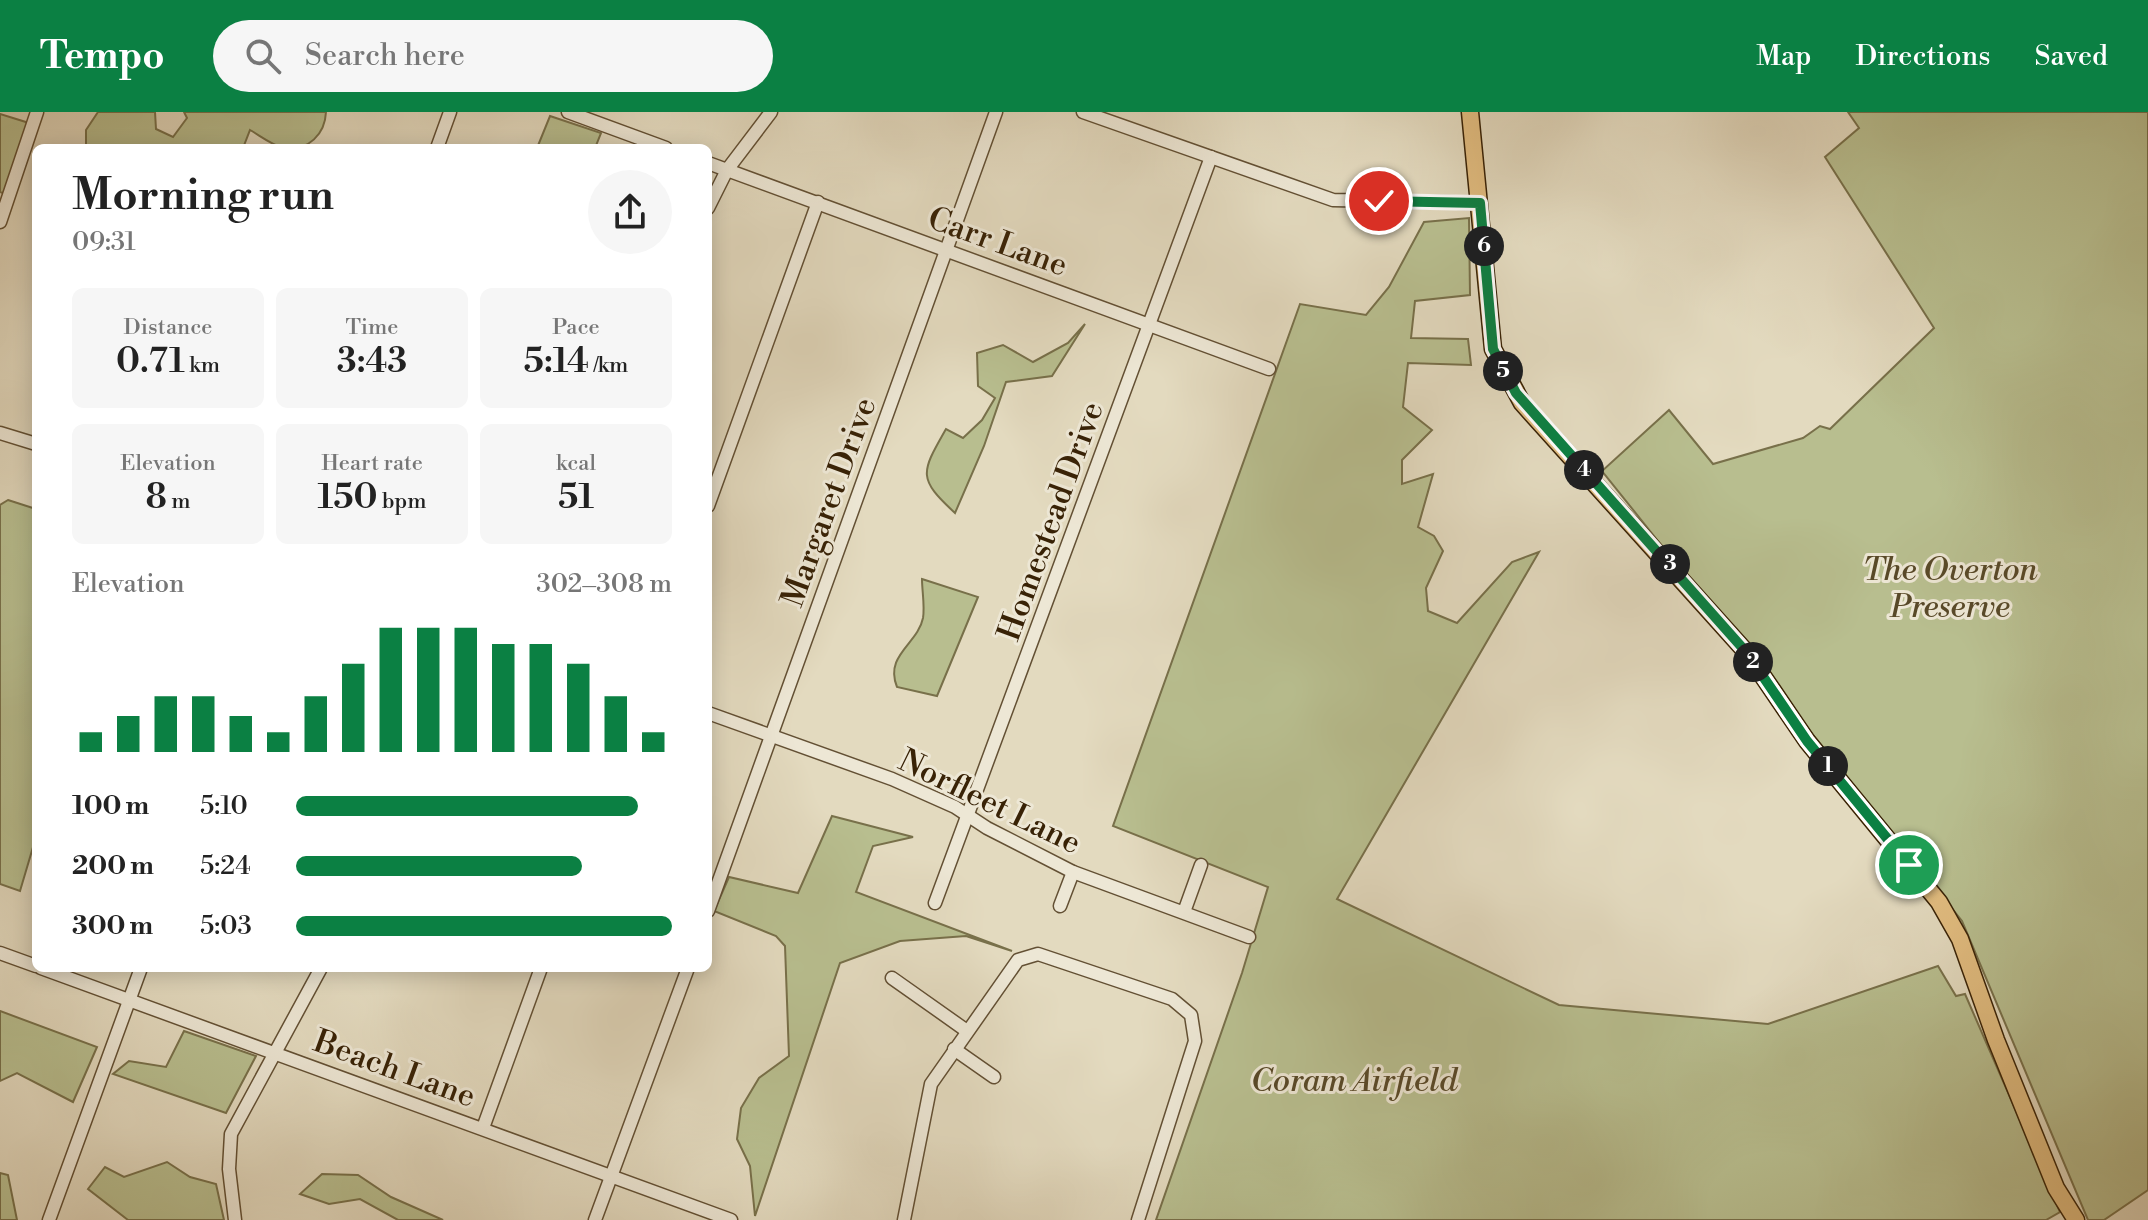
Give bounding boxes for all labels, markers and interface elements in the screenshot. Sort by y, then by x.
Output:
search box [213,20,773,92]
text: Tempo [40,33,165,80]
icon: search [241,34,285,78]
text: Search here [305,37,465,75]
text: Map [1756,39,1811,74]
text: Directions [1855,39,1990,74]
text: Saved [2034,39,2108,74]
pin [1345,167,1413,235]
text: Morning run [72,168,334,223]
button: share [588,170,672,254]
icon: check [1357,179,1401,223]
street label: Carr Lane [922,198,1073,286]
text: 09:31 [72,226,136,258]
pin: 6 [1464,226,1504,266]
text: 6 [1477,232,1491,259]
text: Distance [124,314,212,341]
text: Time [346,314,398,341]
text: Pace [552,314,600,341]
text: 0.71 [116,341,185,383]
text: 3:43 [337,341,407,383]
text: 5:14 [524,341,589,383]
pin: 5 [1483,351,1523,391]
text: km [185,352,220,379]
text: /km [589,352,628,379]
text: 5 [1496,357,1510,384]
street label: Margaret Drive [773,392,885,613]
street label: Homestead Drive [989,396,1113,646]
text: Elevation [120,450,216,477]
text: Heart rate [321,450,423,477]
text: kcal [556,450,596,477]
pin: 4 [1564,450,1604,490]
text: 4 [1577,456,1591,483]
text: 8 [145,477,167,519]
text: 150 [317,477,378,519]
text: 51 [558,477,594,519]
text: m [167,488,191,515]
text: bpm [378,488,427,515]
pin: 3 [1650,544,1690,584]
text: 3 [1663,550,1677,577]
park label: The Overton Preserve [1863,550,2038,627]
text: Elevation [72,568,185,600]
text: 302–308 m [536,568,672,600]
pin: 2 [1733,642,1773,682]
text: 2 [1746,648,1760,675]
street label: Norfleet Lane [892,741,1087,863]
pin: 1 [1808,746,1848,786]
text: 1 [1823,752,1833,779]
text: 100 m [72,790,149,822]
text: 5:10 [200,790,248,822]
pin [1875,831,1943,899]
icon: arrive [1887,843,1931,887]
text: 200 m [72,850,154,882]
text: 5:24 [200,850,251,882]
text: 300 m [72,910,153,942]
text: 5:03 [200,910,252,942]
street label: Beach Lane [307,1021,481,1117]
park label: Coram Airfield [1251,1061,1459,1101]

